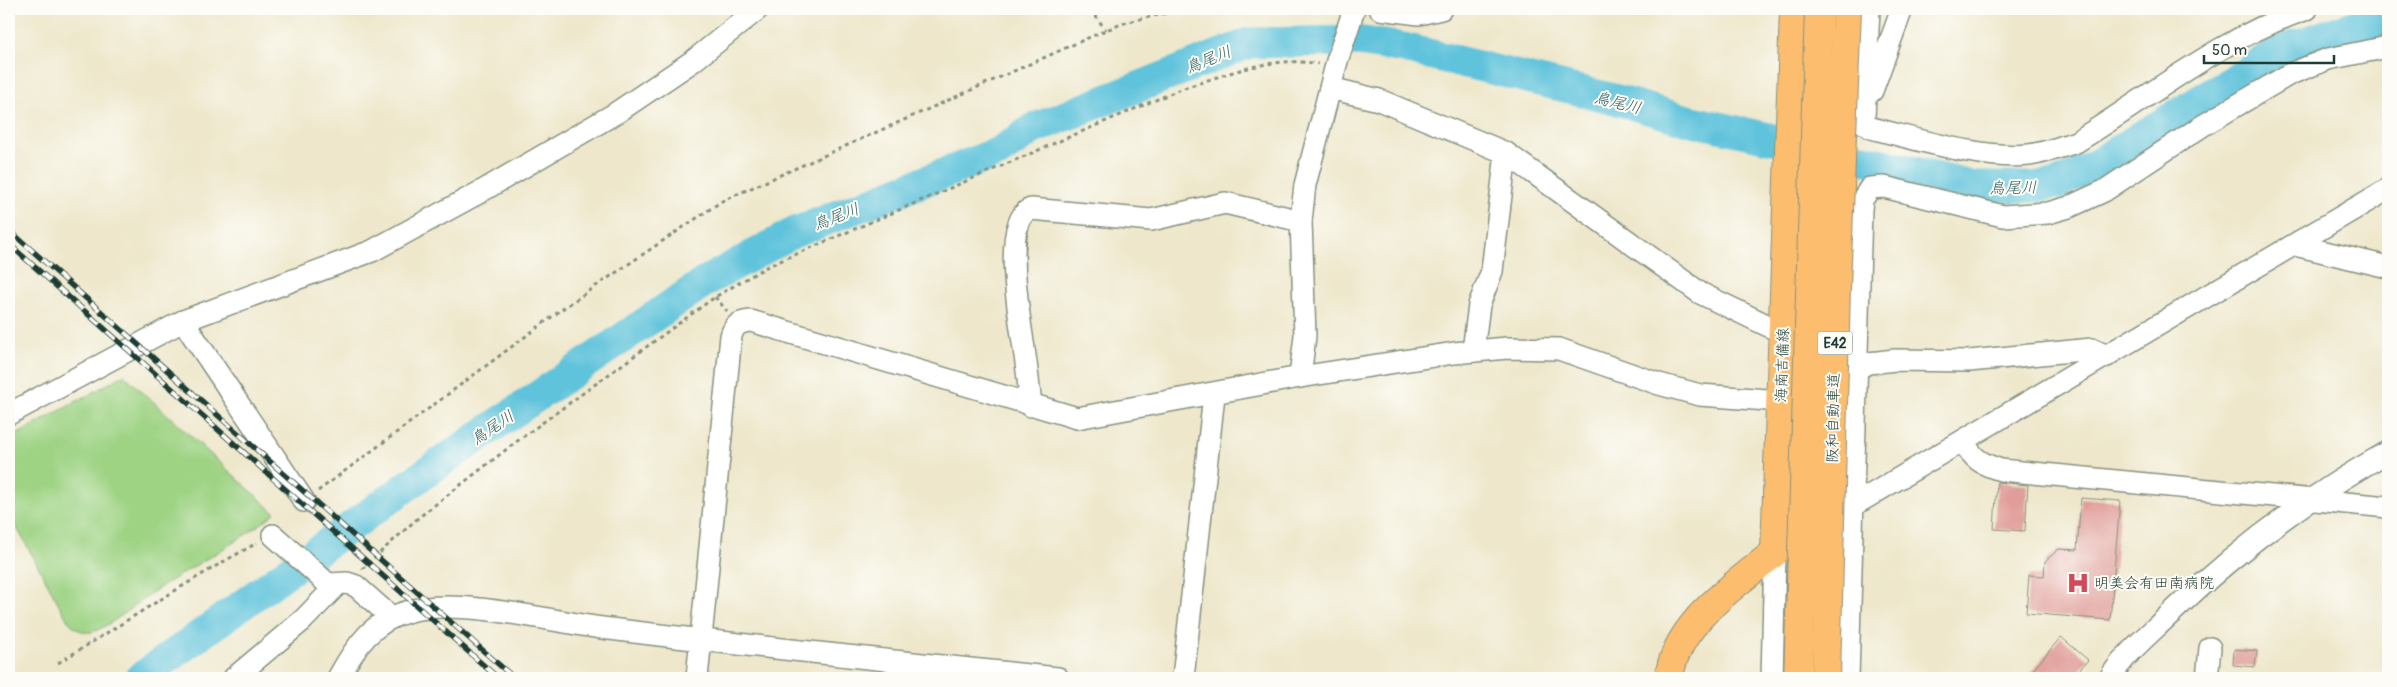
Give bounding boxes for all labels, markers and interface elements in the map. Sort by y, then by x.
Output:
scale bar [2204,32,2334,64]
text: 50 m [2212,41,2247,60]
water label: 鳥尾川 [1182,42,1234,78]
water label: 鳥尾川 [1592,87,1643,118]
water label: 鳥尾川 [1989,178,2037,198]
water label: 鳥尾川 [810,199,862,235]
street label: 海南吉備線 [1772,327,1793,403]
road number: E42 [1818,332,1852,354]
street label: 阪和自動車道 [1823,373,1844,463]
water label: 鳥尾川 [467,406,518,450]
hospital icon: 明美会有田南病院 [2065,570,2091,596]
place label: 明美会有田南病院 [2094,574,2214,593]

